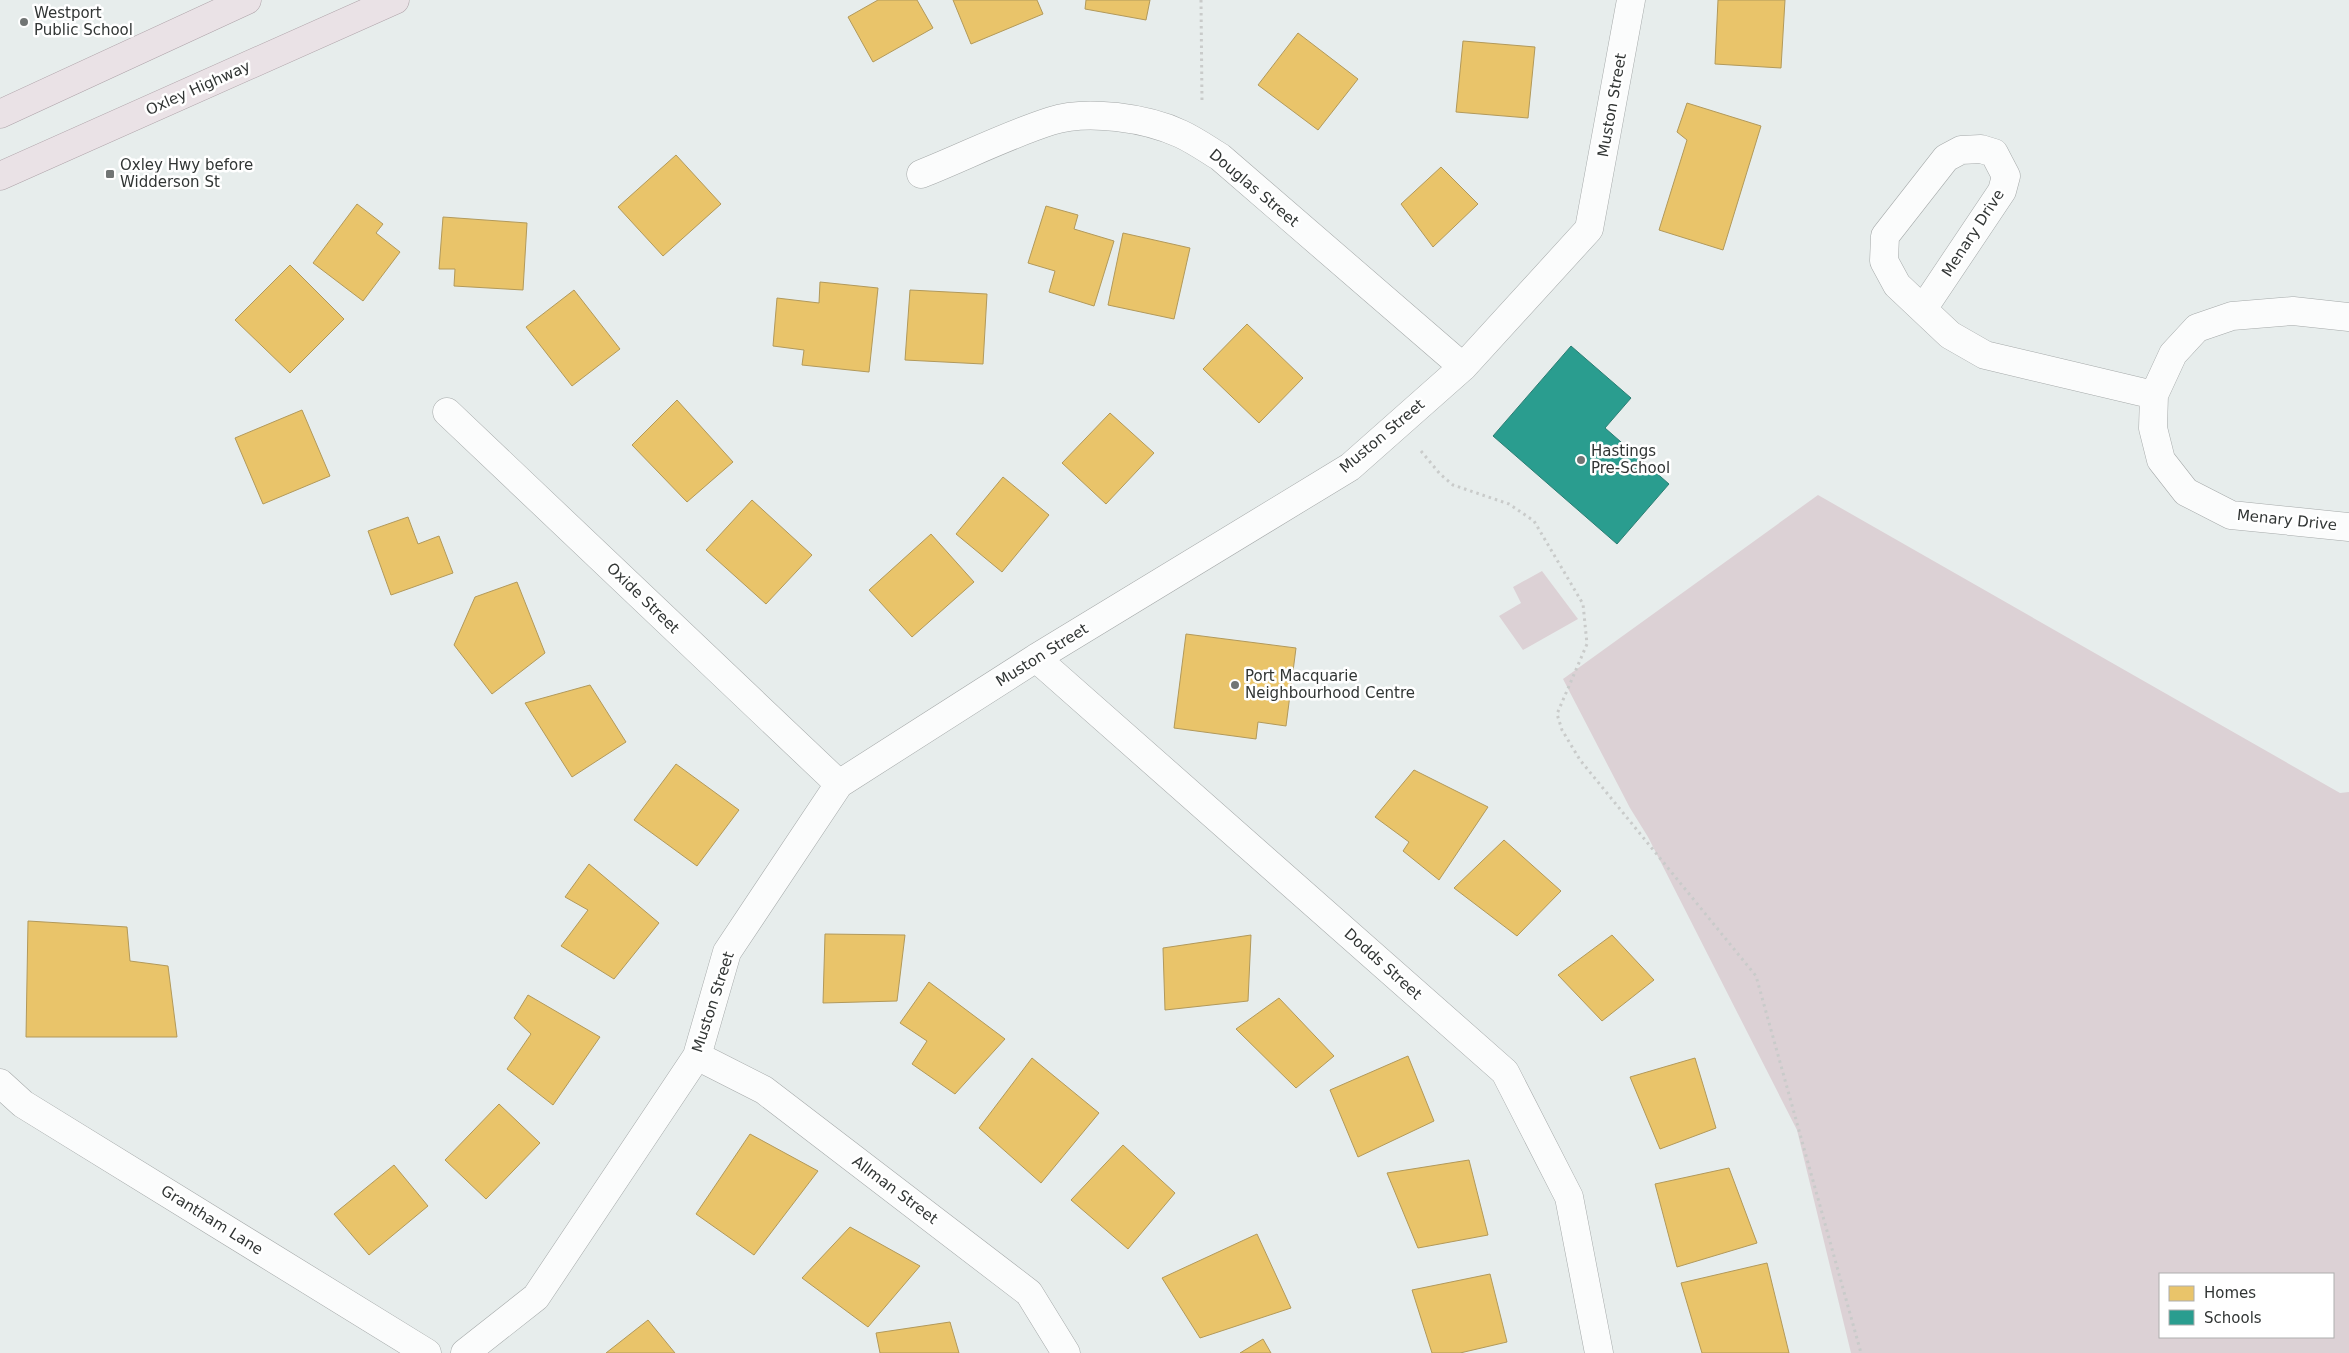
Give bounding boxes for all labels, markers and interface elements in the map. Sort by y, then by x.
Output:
place label: Westport Public School [34,4,133,39]
marker: Westport Public School [18,16,30,28]
street label: Muston Street [1594,52,1630,158]
street label: Oxley Highway [143,57,253,119]
street label: Douglas Street [1206,145,1302,231]
place label: Oxley Hwy before Widderson St [120,156,253,191]
marker: Oxley Hwy before Widderson St [104,168,116,180]
street label: Menary Drive [1938,186,2008,280]
street label: Muston Street [1336,395,1428,477]
place label: Hastings Pre-School [1591,442,1670,477]
marker: Hastings Pre-School [1575,454,1587,466]
street label: Menary Drive [2236,506,2338,534]
street label: Oxide Street [603,559,683,637]
street label: Muston Street [993,619,1091,691]
place label: Port Macquarie Neighbourhood Centre [1245,667,1415,702]
marker: Port Macquarie Neighbourhood Centre [1229,679,1241,691]
street label: Dodds Street [1341,925,1425,1004]
street label: Muston Street [688,949,738,1055]
street label: Allman Street [849,1152,941,1228]
street label: Grantham Lane [158,1181,266,1259]
legend [2159,1273,2334,1338]
text: Homes [2204,1284,2256,1302]
text: Schools [2204,1309,2262,1327]

